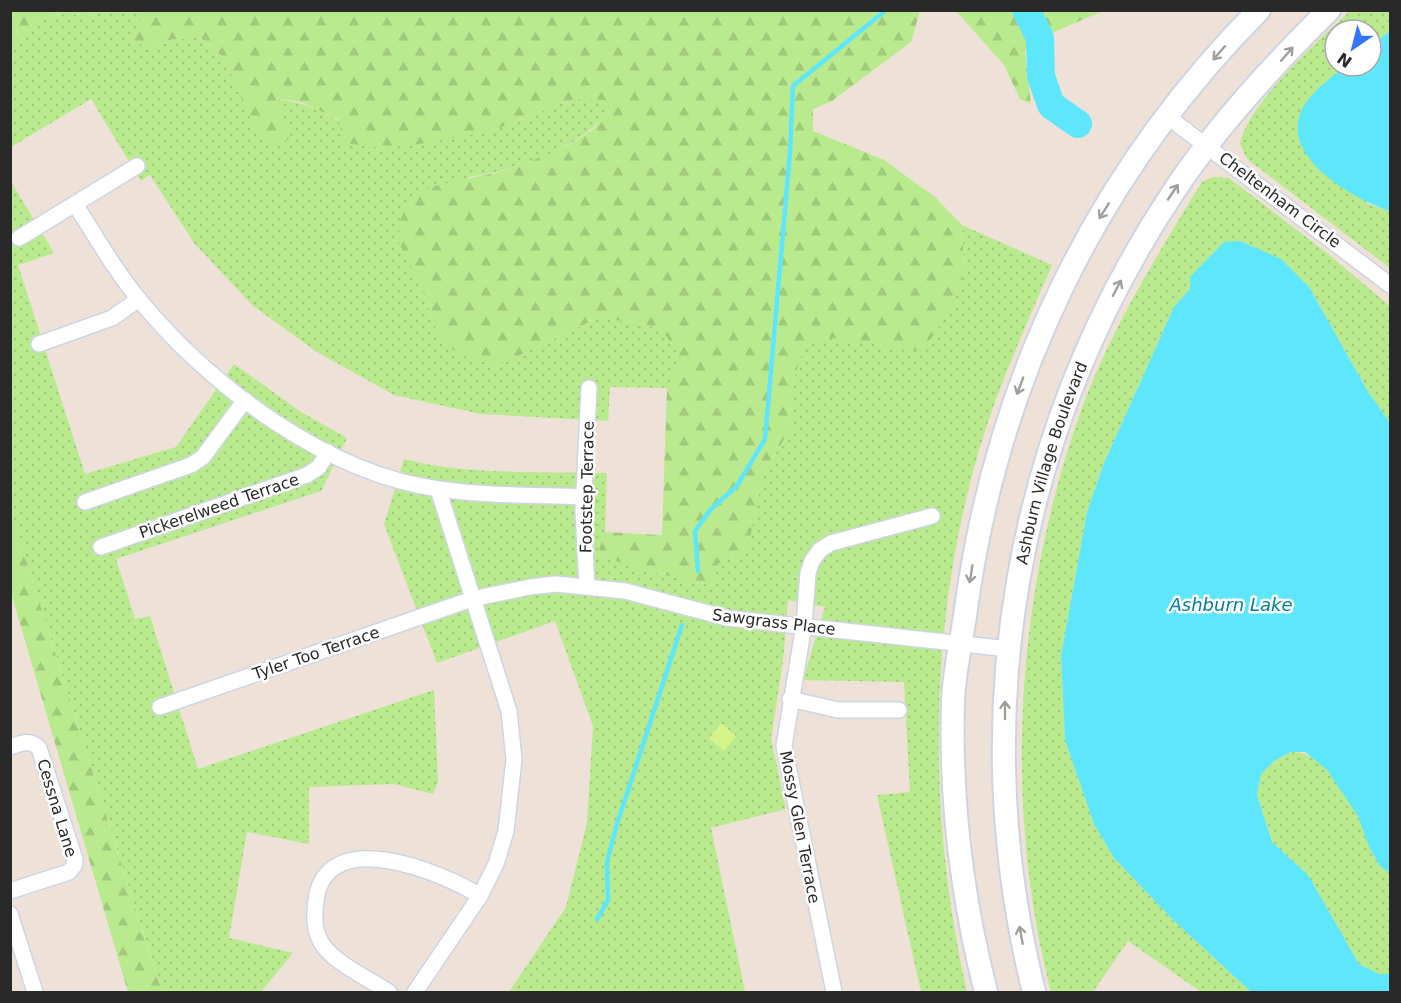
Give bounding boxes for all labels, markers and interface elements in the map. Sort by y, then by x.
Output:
north arrow [1323,18,1383,78]
one-way arrow [1212,46,1226,61]
one-way arrow [1280,47,1294,62]
text: N [1334,48,1356,71]
street label: Cheltenham Circle [1215,148,1345,252]
one-way arrow [1167,185,1179,201]
one-way arrow [1097,202,1110,219]
one-way arrow [1111,280,1123,297]
street label: Ashburn Village Boulevard [1012,359,1091,566]
one-way arrow [1014,376,1025,395]
street label: Footstep Terrace [576,421,598,553]
street label: Pickerelweed Terrace [137,470,301,542]
one-way arrow [965,564,976,584]
water label: Ashburn Lake [1168,594,1293,615]
street label: Sawgrass Place [711,605,837,639]
street label: Tyler Too Terrace [249,622,382,684]
one-way arrow [999,701,1011,721]
street label: Mossy Glen Terrace [776,749,824,905]
street label: Cessna Lane [33,757,81,859]
one-way arrow [1015,926,1026,946]

